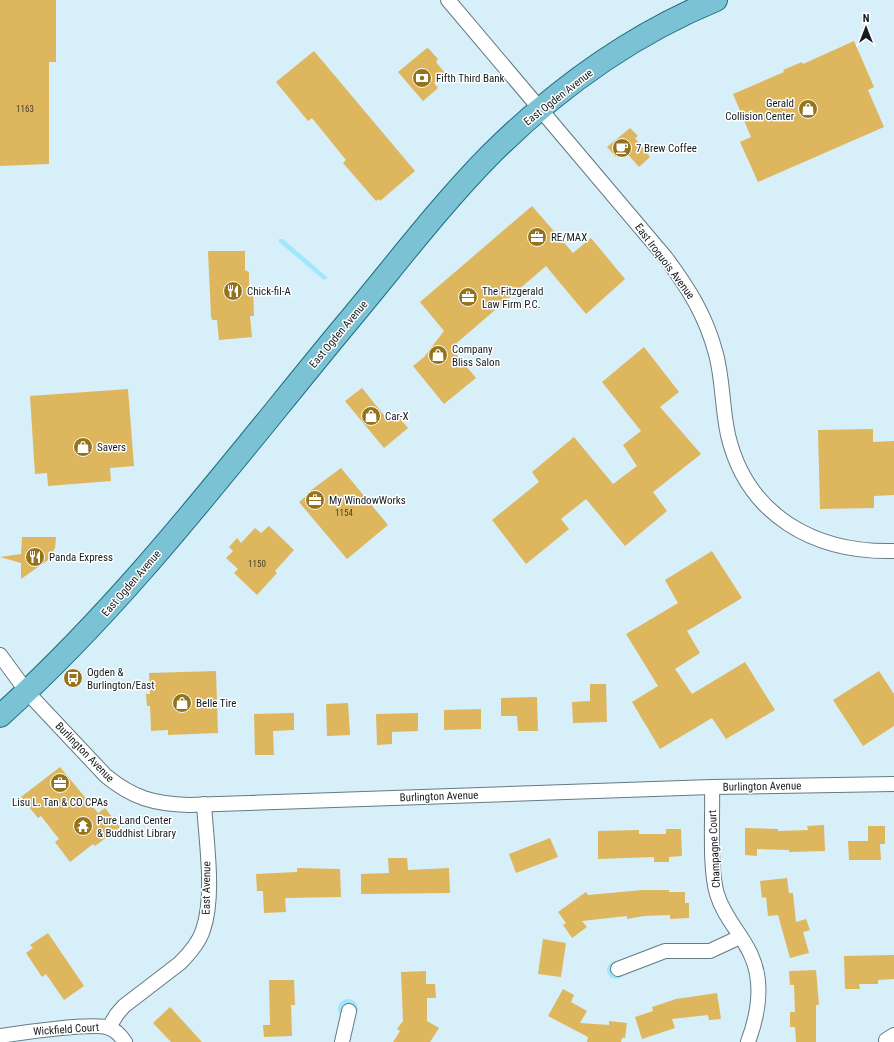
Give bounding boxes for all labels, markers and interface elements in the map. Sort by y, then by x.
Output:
north arrow [846,8,886,48]
text: N [863,12,870,25]
bank icon: Fifth Third Bank [411,67,433,89]
street label: East Ogden Avenue [521,67,595,128]
place label: Fifth Third Bank [436,72,505,85]
place label: Gerald Collision Center [725,97,795,123]
shop icon: Gerald Collision Center [797,98,819,120]
house number: 1163 [16,104,34,114]
cafe icon: 7 Brew Coffee [611,137,633,159]
place label: 7 Brew Coffee [636,142,697,155]
street label: East Iroquois Avenue [632,221,697,302]
office icon: RE/MAX [526,226,548,248]
place label: RE/MAX [551,231,587,244]
restaurant icon: Chick-fil-A [222,280,244,302]
place label: Chick-fil-A [247,285,291,298]
place label: The Fitzgerald Law Firm P.C. [482,285,544,311]
office icon: The Fitzgerald Law Firm P.C. [457,286,479,308]
street label: East Ogden Avenue [307,298,370,371]
place label: Company Bliss Salon [452,343,500,369]
shop icon: Company Bliss Salon [427,344,449,366]
shop icon: Car-X [360,405,382,427]
place label: Car-X [385,410,409,423]
shop icon: Savers [72,436,94,458]
place label: Savers [97,441,126,454]
office icon: My WindowWorks [304,489,326,511]
place label: My WindowWorks [329,494,406,507]
house number: 1154 [335,508,353,518]
restaurant icon: Panda Express [24,546,46,568]
street label: East Ogden Avenue [99,547,164,619]
place label: Panda Express [49,551,113,564]
house number: 1150 [248,559,266,569]
place label: Ogden & Burlington/East [87,666,155,692]
bus stop icon: Ogden & Burlington/East [62,667,84,689]
shop icon: Belle Tire [171,692,193,714]
place label: Belle Tire [196,697,236,710]
street label: Burlington Avenue [53,720,117,785]
office icon: Lisu L. Tan & CO CPAs [49,772,71,794]
street label: Burlington Avenue [723,779,801,794]
street label: Burlington Avenue [399,789,479,804]
place label: Lisu L. Tan & CO CPAs [12,796,108,809]
street label: Champagne Court [706,810,723,888]
place label: Pure Land Center & Buddhist Library [97,814,176,840]
temple icon: Pure Land Center & Buddhist Library [72,815,94,837]
street label: East Avenue [200,861,213,915]
street label: Wickfield Court [33,1021,99,1038]

